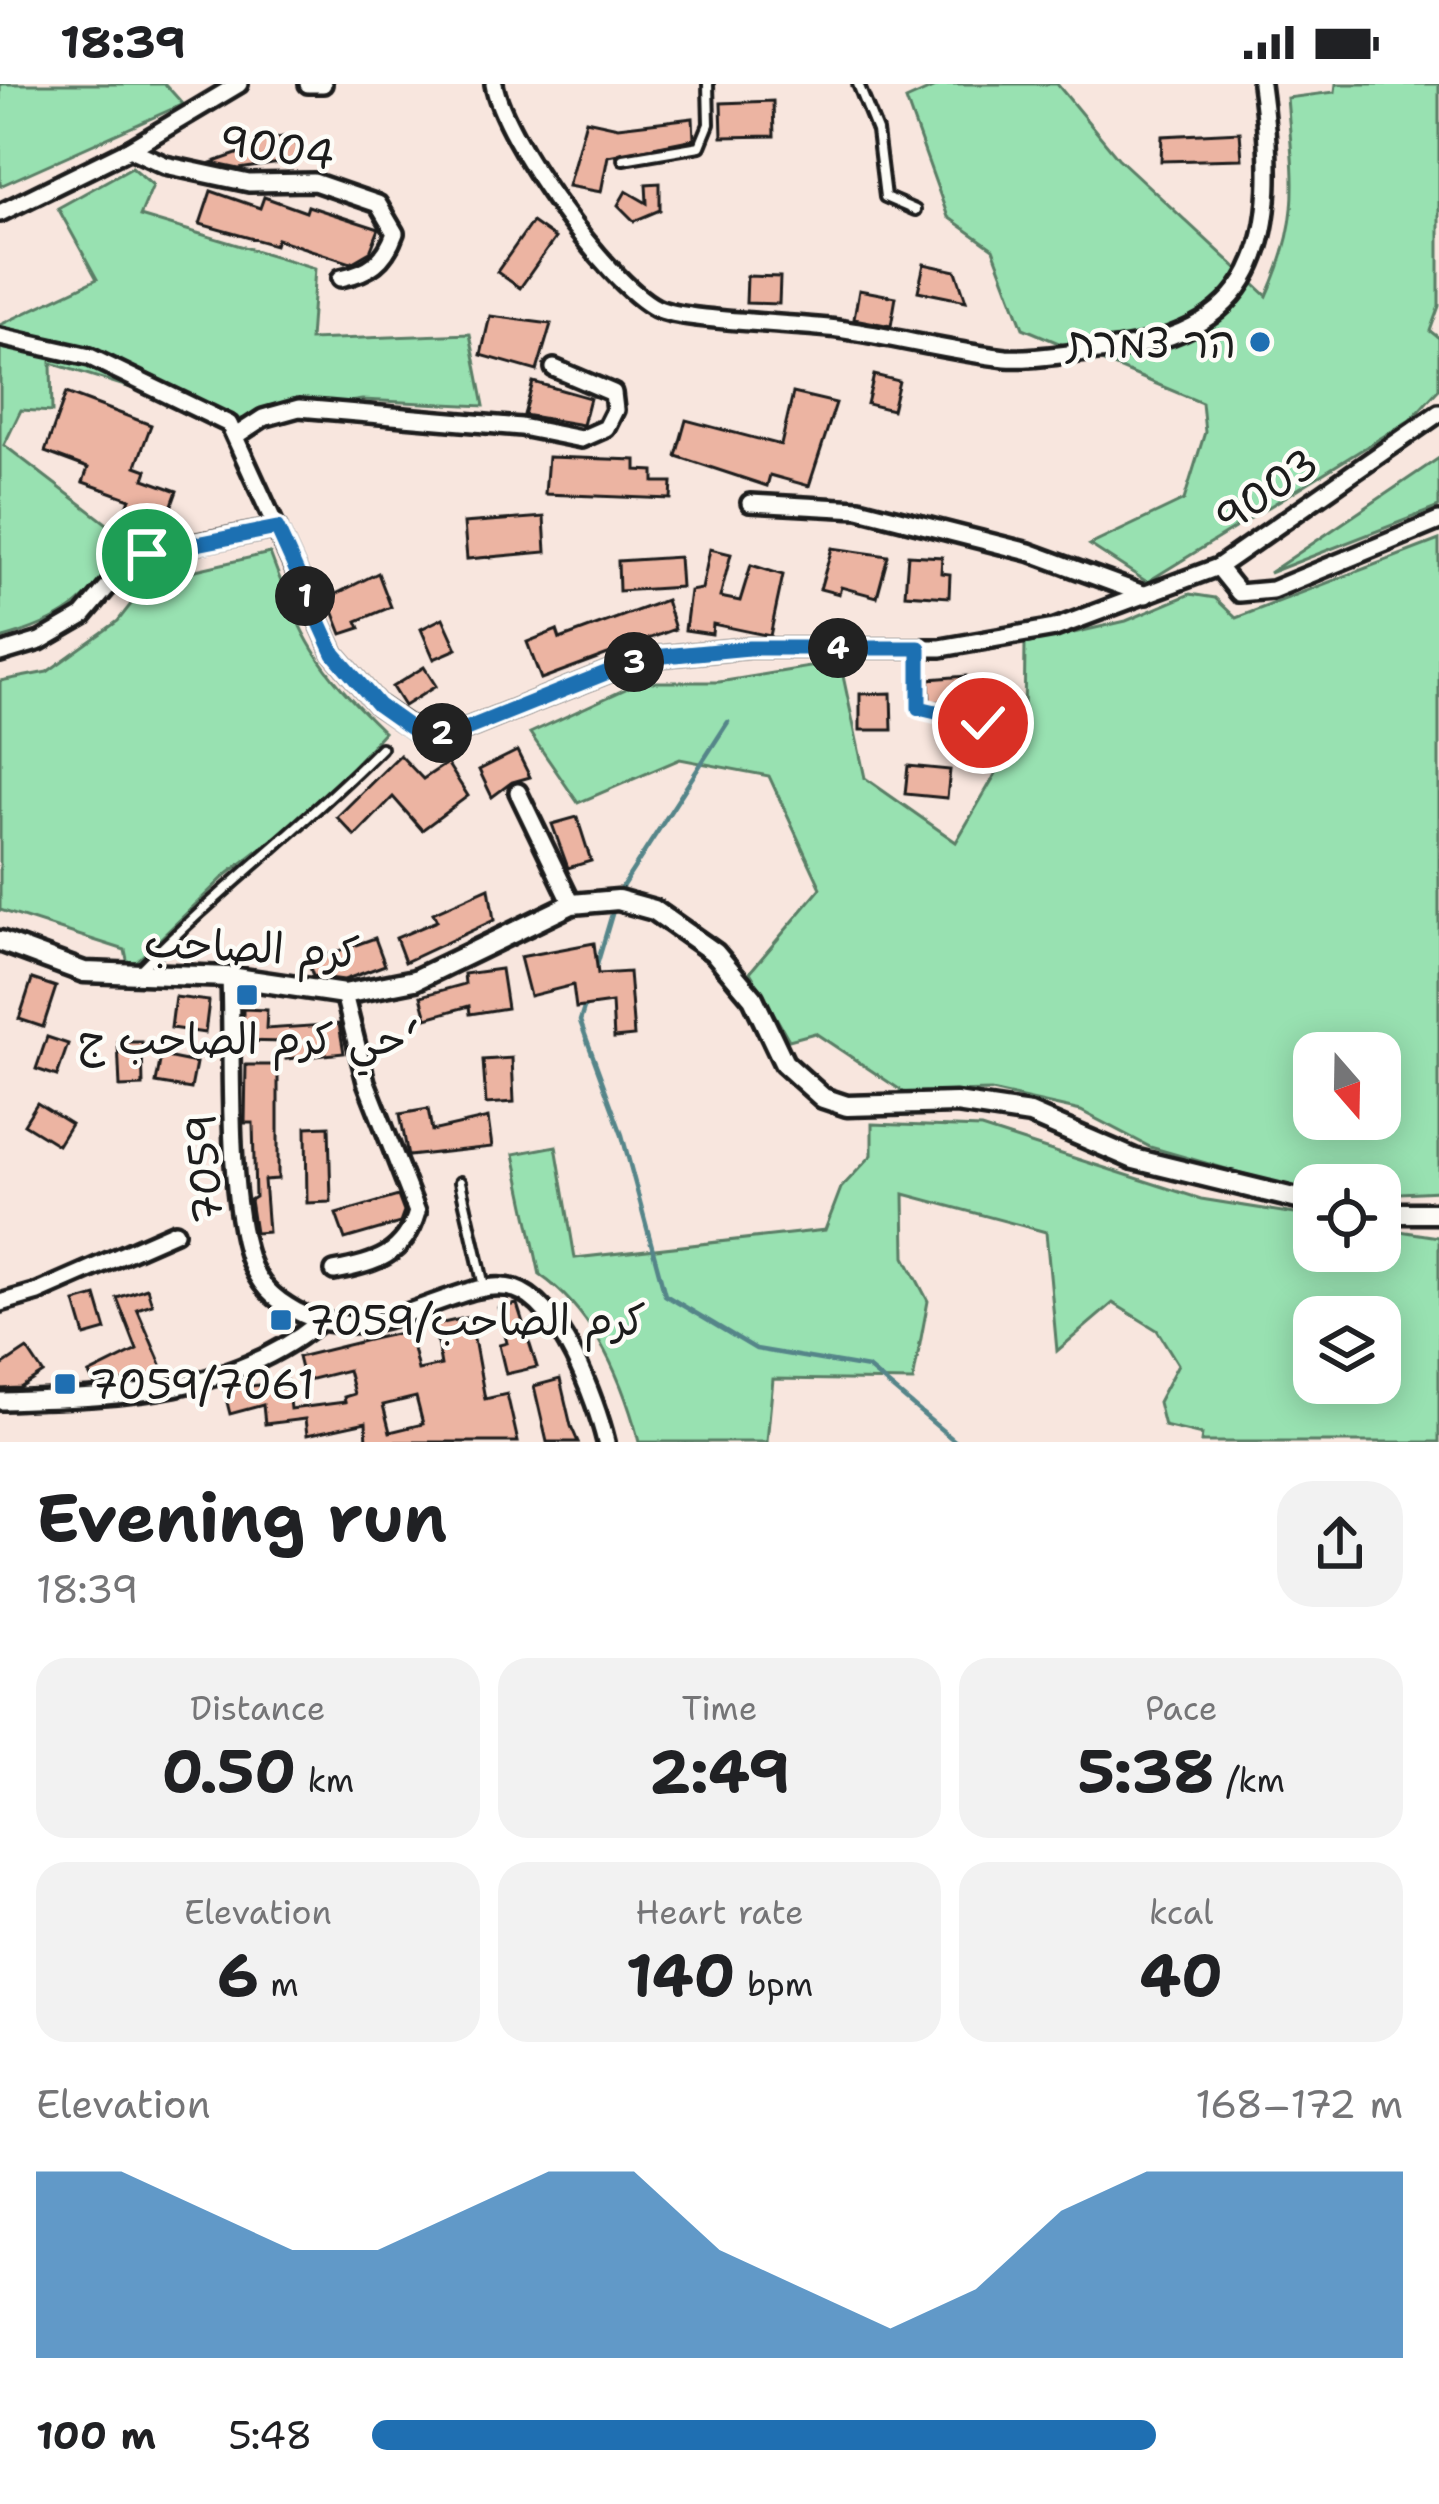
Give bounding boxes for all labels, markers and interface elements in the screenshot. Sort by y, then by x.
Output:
text: 18:39 [60,12,186,72]
street label: 9004 [216,111,338,183]
place label: הר צמרת [1065,314,1236,370]
marker: הר צמרת [1247,329,1273,355]
street label: 9003 [1203,434,1329,546]
pin [96,503,198,605]
icon: arrive [114,521,180,587]
pin: 1 [275,566,335,626]
text: 1 [297,573,313,618]
pin: 4 [808,618,868,678]
text: 4 [826,625,850,670]
pin: 3 [604,632,664,692]
text: 3 [622,639,646,684]
pin [932,672,1034,774]
icon: check [950,690,1016,756]
pin: 2 [412,703,472,763]
text: 2 [430,710,454,755]
street label: كرم الصاحب [143,913,361,985]
marker: حي كرم الصاحب ج‘ [234,982,260,1008]
place label: حي كرم الصاحب ج‘ [78,1011,417,1076]
north arrow [1293,1032,1401,1140]
map controls [1293,1032,1401,1404]
street label: 7059 [172,1112,236,1226]
button: locate [1293,1164,1401,1272]
place label: كرم الصاحب/7059 [305,1292,646,1352]
button: layers [1293,1296,1401,1404]
marker: كرم الصاحب/7059 [268,1307,294,1333]
place label: 7059/7061 [89,1356,315,1412]
marker: 7059/7061 [52,1371,78,1397]
text: Evening run [36,1474,447,1562]
button: share [1277,1481,1403,1607]
text: 18:39 [36,1563,138,1615]
text: Distance [190,1686,325,1731]
text: Time [682,1686,757,1731]
text: Pace [1145,1686,1217,1731]
text: 0.50 [161,1731,296,1811]
text: 2:49 [649,1731,790,1811]
text: 5:38 [1077,1731,1215,1811]
text: km [296,1758,354,1803]
text: /km [1215,1758,1285,1803]
text: Elevation [184,1890,332,1935]
text: Heart rate [635,1890,804,1935]
text: kcal [1149,1890,1213,1935]
text: 6 [217,1935,259,2015]
text: 140 [626,1935,736,2015]
text: 40 [1139,1935,1223,2015]
text: m [259,1962,299,2007]
text: bpm [736,1962,813,2007]
text: Elevation [36,2078,211,2130]
text: 168–172 m [1195,2078,1403,2130]
text: 100 m [36,2409,156,2461]
text: 5:48 [228,2409,312,2461]

